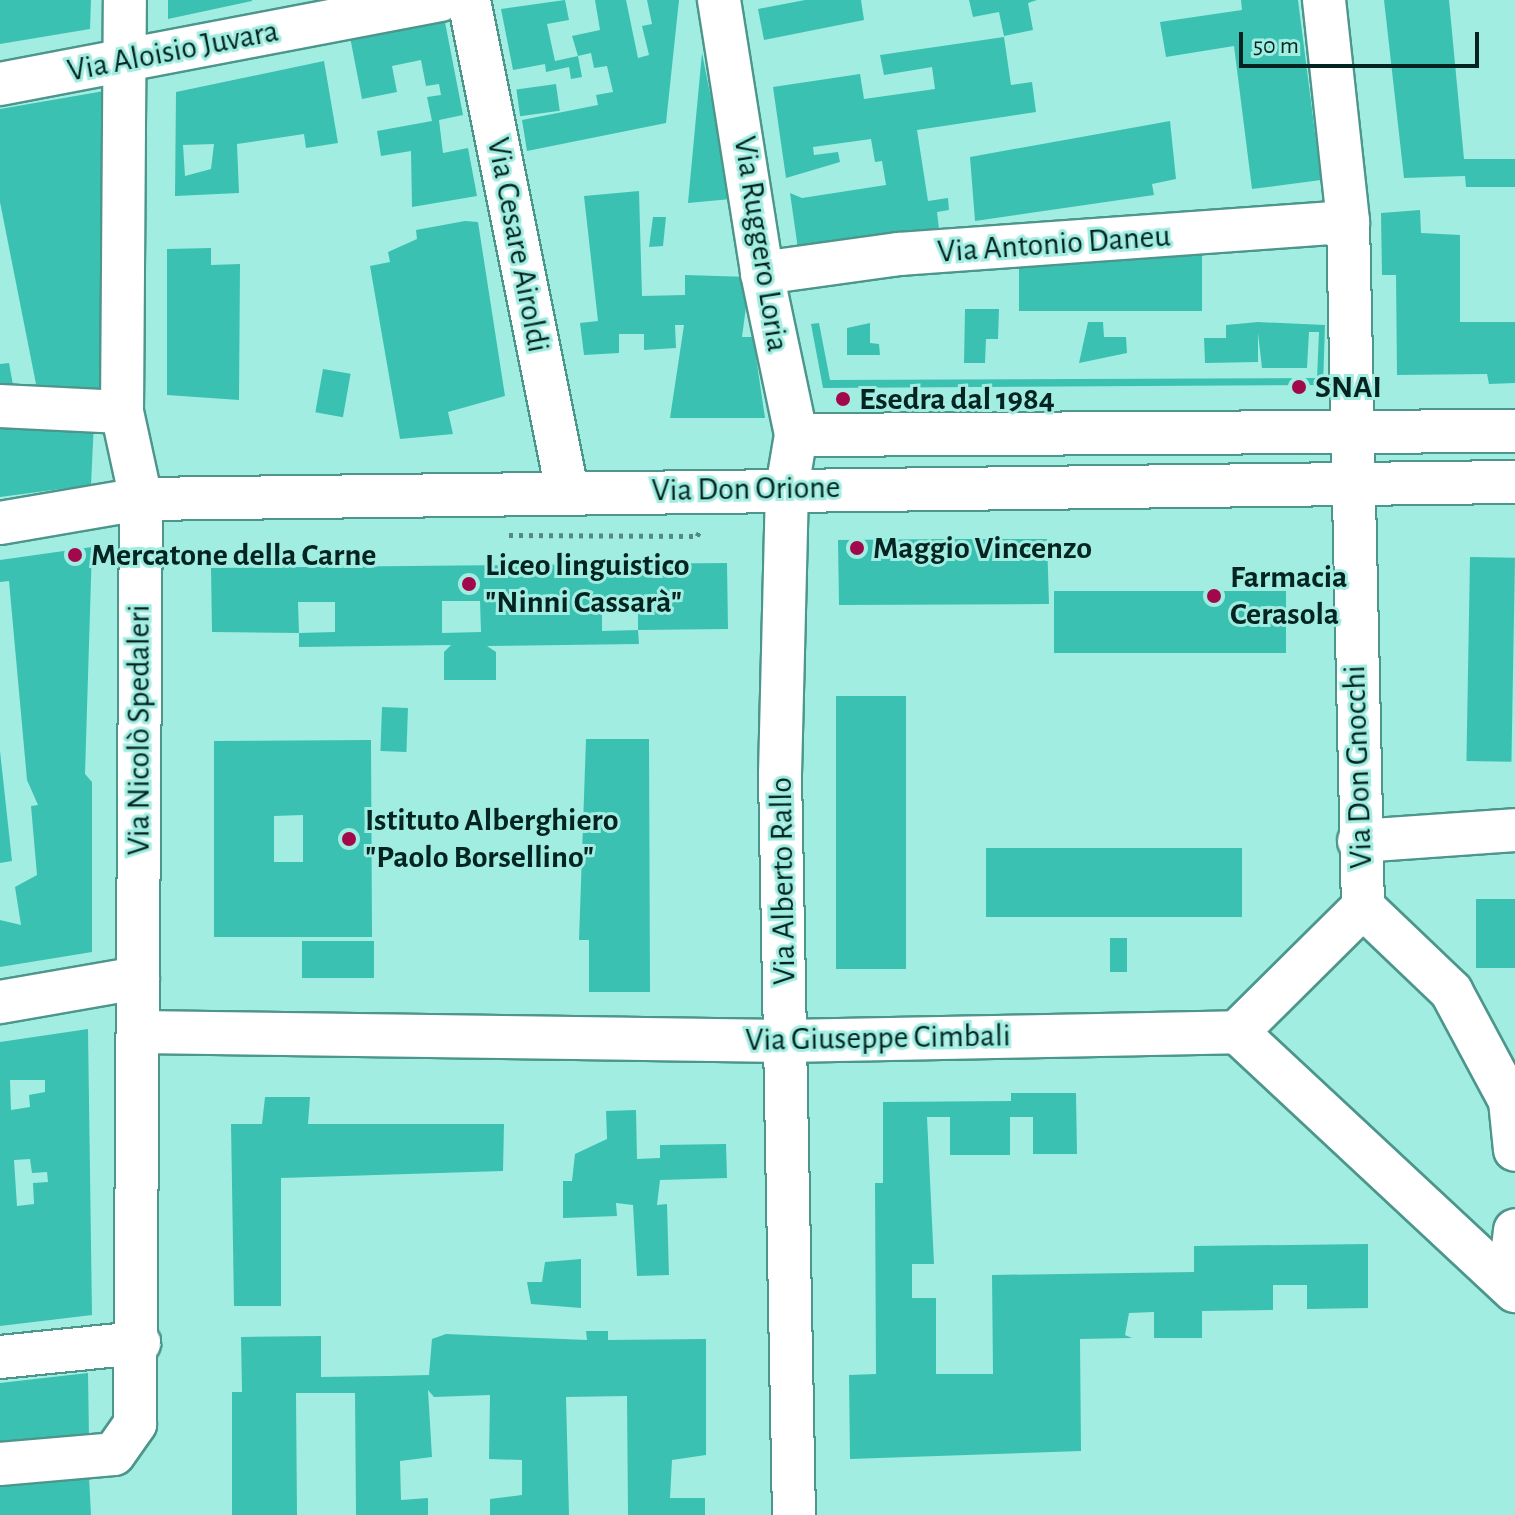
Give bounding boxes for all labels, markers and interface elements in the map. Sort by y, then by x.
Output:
street label: Via Aloisio Juvara [64,12,282,90]
scale bar [1243,16,1483,66]
text: 50 m [1253,34,1299,58]
street label: Via Cesare Airoldi [478,134,558,356]
street label: Via Ruggero Loria [725,134,797,354]
street label: Via Antonio Daneu [936,217,1172,271]
place label: SNAI [1315,368,1382,406]
marker: SNAI [1290,378,1308,396]
place label: Esedra dal 1984 [859,380,1055,418]
marker: Esedra dal 1984 [834,390,852,408]
street label: Via Don Orione [651,468,841,510]
place label: Maggio Vincenzo [873,529,1092,567]
place label: Mercatone della Carne [91,536,376,574]
marker: Maggio Vincenzo [848,539,866,557]
marker: Mercatone della Carne [66,546,84,564]
place label: Liceo linguistico "Ninni Cassarà" [485,547,690,622]
place label: Farmacia Cerasola [1230,559,1347,634]
marker: Liceo linguistico "Ninni Cassarà" [460,575,478,593]
marker: Farmacia Cerasola [1205,587,1223,605]
street label: Via Nicolò Spedaleri [120,605,158,855]
street label: Via Don Gnocchi [1335,665,1381,869]
street label: Via Alberto Rallo [762,777,804,985]
place label: Istituto Alberghiero "Paolo Borsellino" [365,802,619,877]
marker: Istituto Alberghiero "Paolo Borsellino" [340,830,358,848]
street label: Via Giuseppe Cimbali [745,1016,1011,1060]

